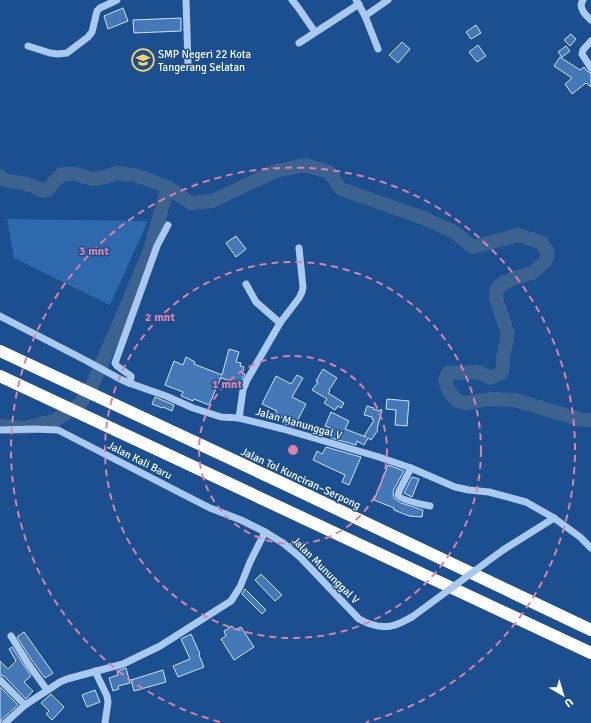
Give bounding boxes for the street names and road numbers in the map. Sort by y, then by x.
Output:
street label: Jalan Manunggal V [254,405,344,442]
street label: Jalan Kali Baru [105,439,174,482]
street label: Jalan Tol Kunciran–Serpong [239,445,363,512]
street label: Jalan Mununggal V [289,534,362,607]

